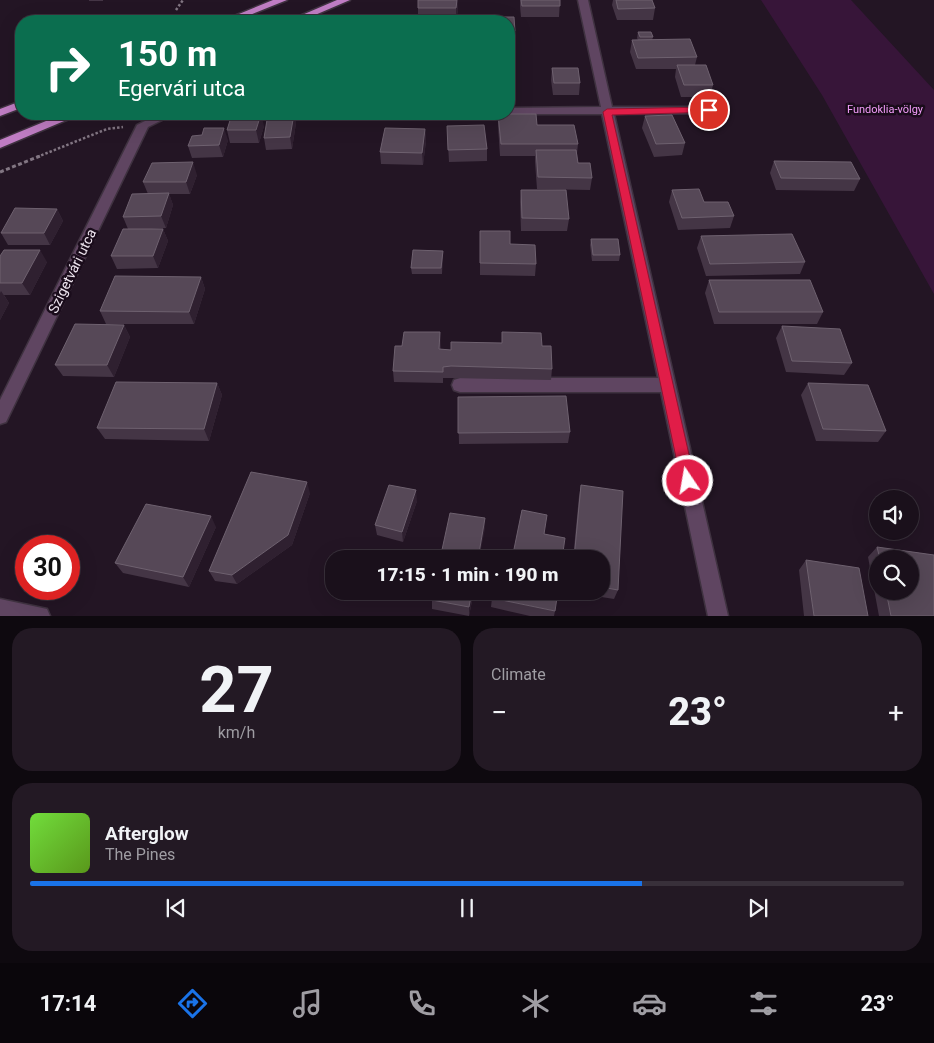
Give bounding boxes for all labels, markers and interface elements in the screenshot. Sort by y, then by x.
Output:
text: 150 m [118,34,217,75]
icon: right [35,35,100,100]
text: Egervári utca [118,76,246,101]
pin [688,89,730,131]
icon: arrive [695,96,723,124]
park label: Fundoklia-völgy [847,103,924,116]
street label: Szigetvári utca [45,226,99,316]
position arrow [661,454,713,506]
map controls [869,490,919,600]
button: sound [869,490,919,540]
speed limit sign: 30 [15,535,80,600]
button: search [869,550,919,600]
text: 17:15 · 1 min · 190 m [376,563,559,586]
text: 27 [199,652,274,728]
text: Climate [491,665,546,684]
text: 23° [668,690,727,734]
text: − [491,696,507,729]
text: + [888,696,904,729]
text: km/h [218,723,255,742]
text: Afterglow [105,822,189,845]
text: The Pines [105,845,175,864]
icon: previous [162,894,190,922]
icon: pause [453,894,481,922]
icon: next [744,894,772,922]
icon: directions [175,986,210,1021]
icon: music [290,986,325,1021]
icon: phone [404,986,439,1021]
icon: climate [518,986,553,1021]
icon: car [632,986,667,1021]
icon: filters [746,986,781,1021]
text: 17:14 [40,991,96,1016]
text: 23° [860,991,894,1016]

